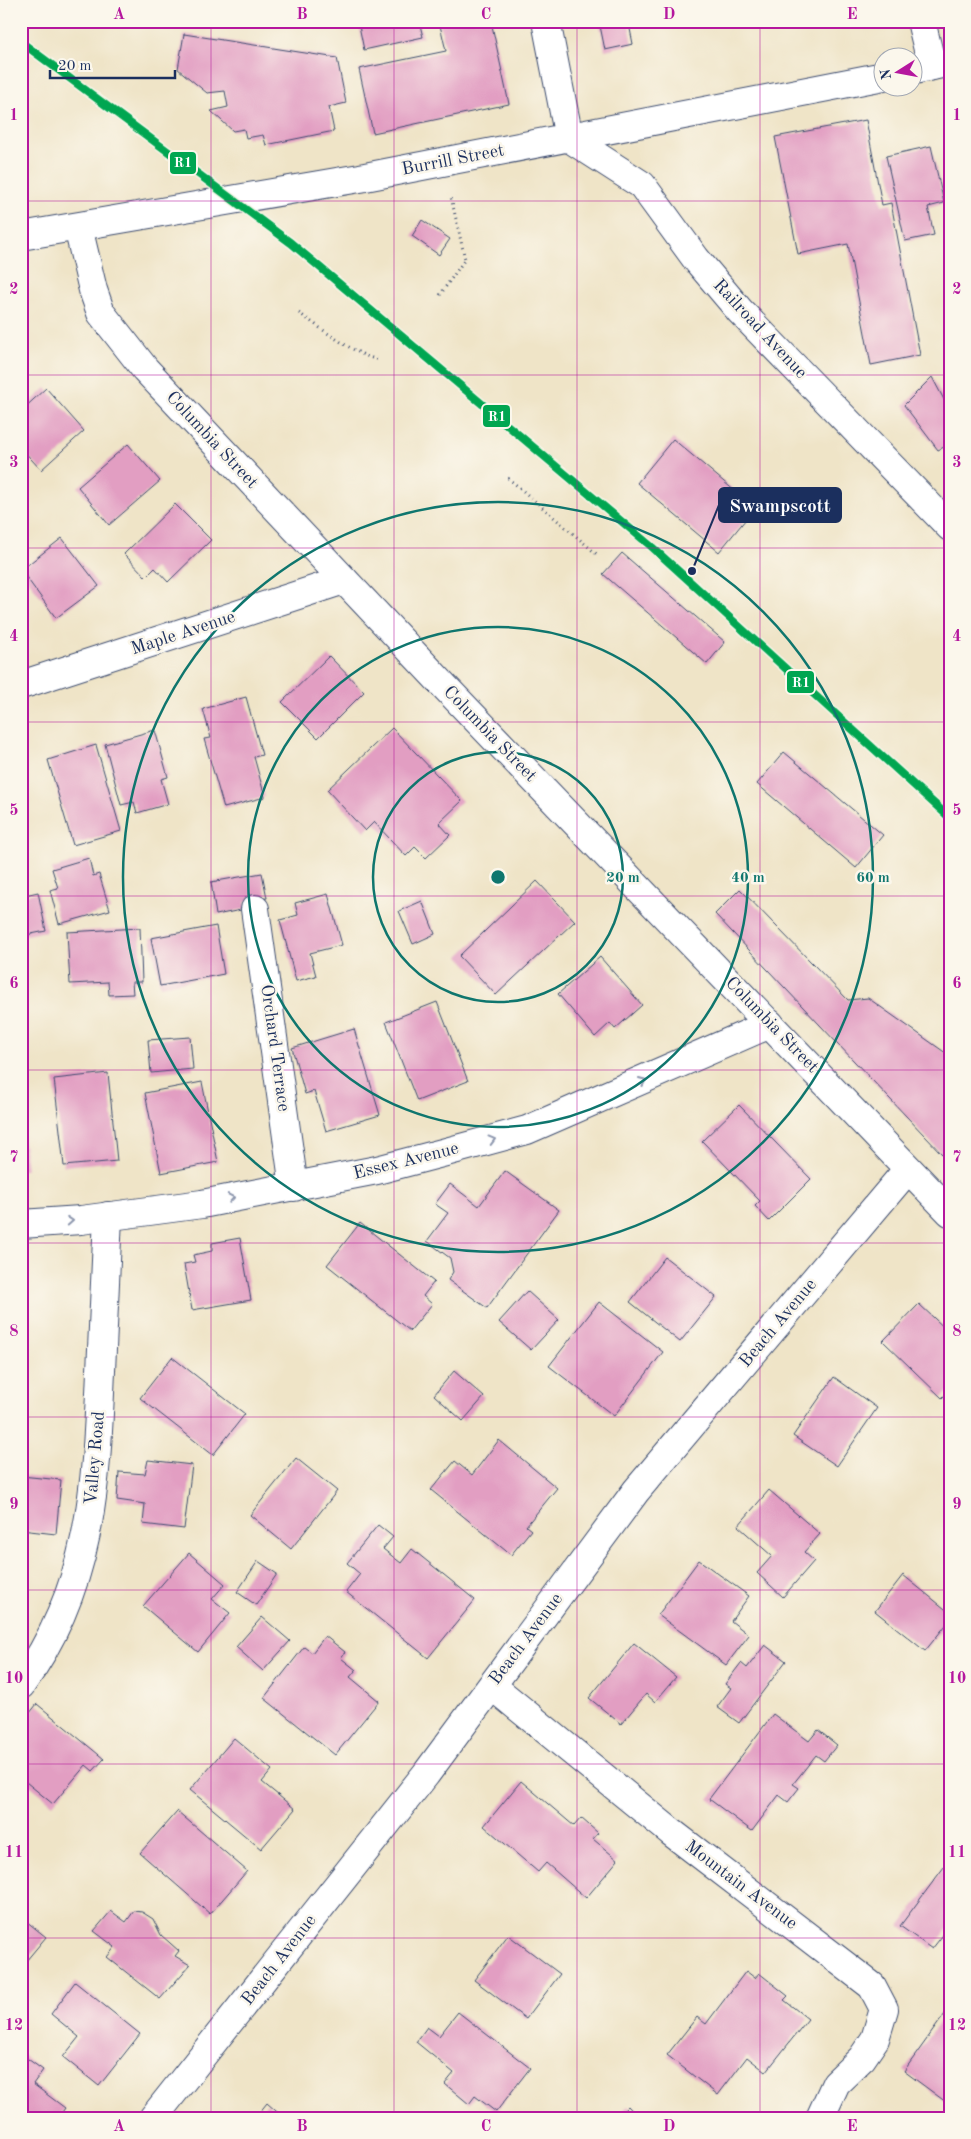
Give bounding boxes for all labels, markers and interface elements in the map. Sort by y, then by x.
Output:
text: A [113,7,125,23]
text: B [296,7,308,23]
text: C [481,7,491,23]
text: D [663,7,675,23]
text: E [846,7,858,23]
scale bar [50,48,175,80]
north arrow [874,48,924,98]
text: 20 m [58,59,92,74]
text: N [878,67,894,81]
text: 1 [9,108,19,124]
text: 1 [952,108,962,124]
street label: Burrill Street [400,141,506,179]
line badge: R1 [169,151,197,175]
text: R1 [174,156,192,170]
street label: Railroad Avenue [710,276,810,382]
text: 2 [9,282,19,298]
text: 2 [952,282,962,298]
street label: Columbia Street [163,388,261,492]
line badge: R1 [482,404,511,428]
text: R1 [488,410,506,424]
text: 3 [9,455,19,471]
text: 3 [952,455,962,471]
callout: Swampscott [719,488,841,522]
text: Swampscott [729,498,831,517]
street label: Maple Avenue [129,608,237,658]
text: 4 [9,629,19,645]
text: 4 [952,629,962,645]
line badge: R1 [786,670,815,694]
text: R1 [792,676,810,690]
street label: Columbia Street [440,683,540,785]
text: 5 [9,803,19,819]
text: 5 [952,803,962,819]
centre of rings [489,868,507,886]
text: 20 m [606,871,640,886]
text: 40 m [731,871,765,886]
text: 60 m [856,871,890,886]
street label: Columbia Street [722,974,822,1076]
text: 6 [9,976,19,992]
text: 6 [952,976,962,992]
street label: Orchard Terrace [257,983,293,1113]
one-way arrow [638,1076,647,1087]
one-way arrow [487,1135,495,1145]
street label: Essex Avenue [351,1139,461,1183]
text: 7 [9,1150,19,1166]
text: 7 [952,1150,962,1166]
one-way arrow [226,1194,235,1204]
one-way arrow [66,1215,74,1226]
street label: Beach Avenue [736,1275,820,1371]
text: 8 [9,1324,19,1340]
text: 8 [952,1324,962,1340]
street label: Valley Road [82,1410,108,1506]
text: 9 [9,1497,19,1513]
text: 9 [952,1497,962,1513]
street label: Beach Avenue [486,1590,566,1688]
text: 10 [5,1671,23,1687]
text: 10 [948,1671,966,1687]
street label: Mountain Avenue [682,1837,800,1933]
text: 11 [5,1845,23,1861]
text: 11 [948,1845,966,1861]
street label: Beach Avenue [238,1911,320,2009]
text: 12 [5,2018,23,2034]
text: 12 [948,2018,966,2034]
text: A [113,2119,125,2135]
text: B [296,2119,308,2135]
text: C [481,2119,491,2135]
text: D [663,2119,675,2135]
text: E [846,2119,858,2135]

